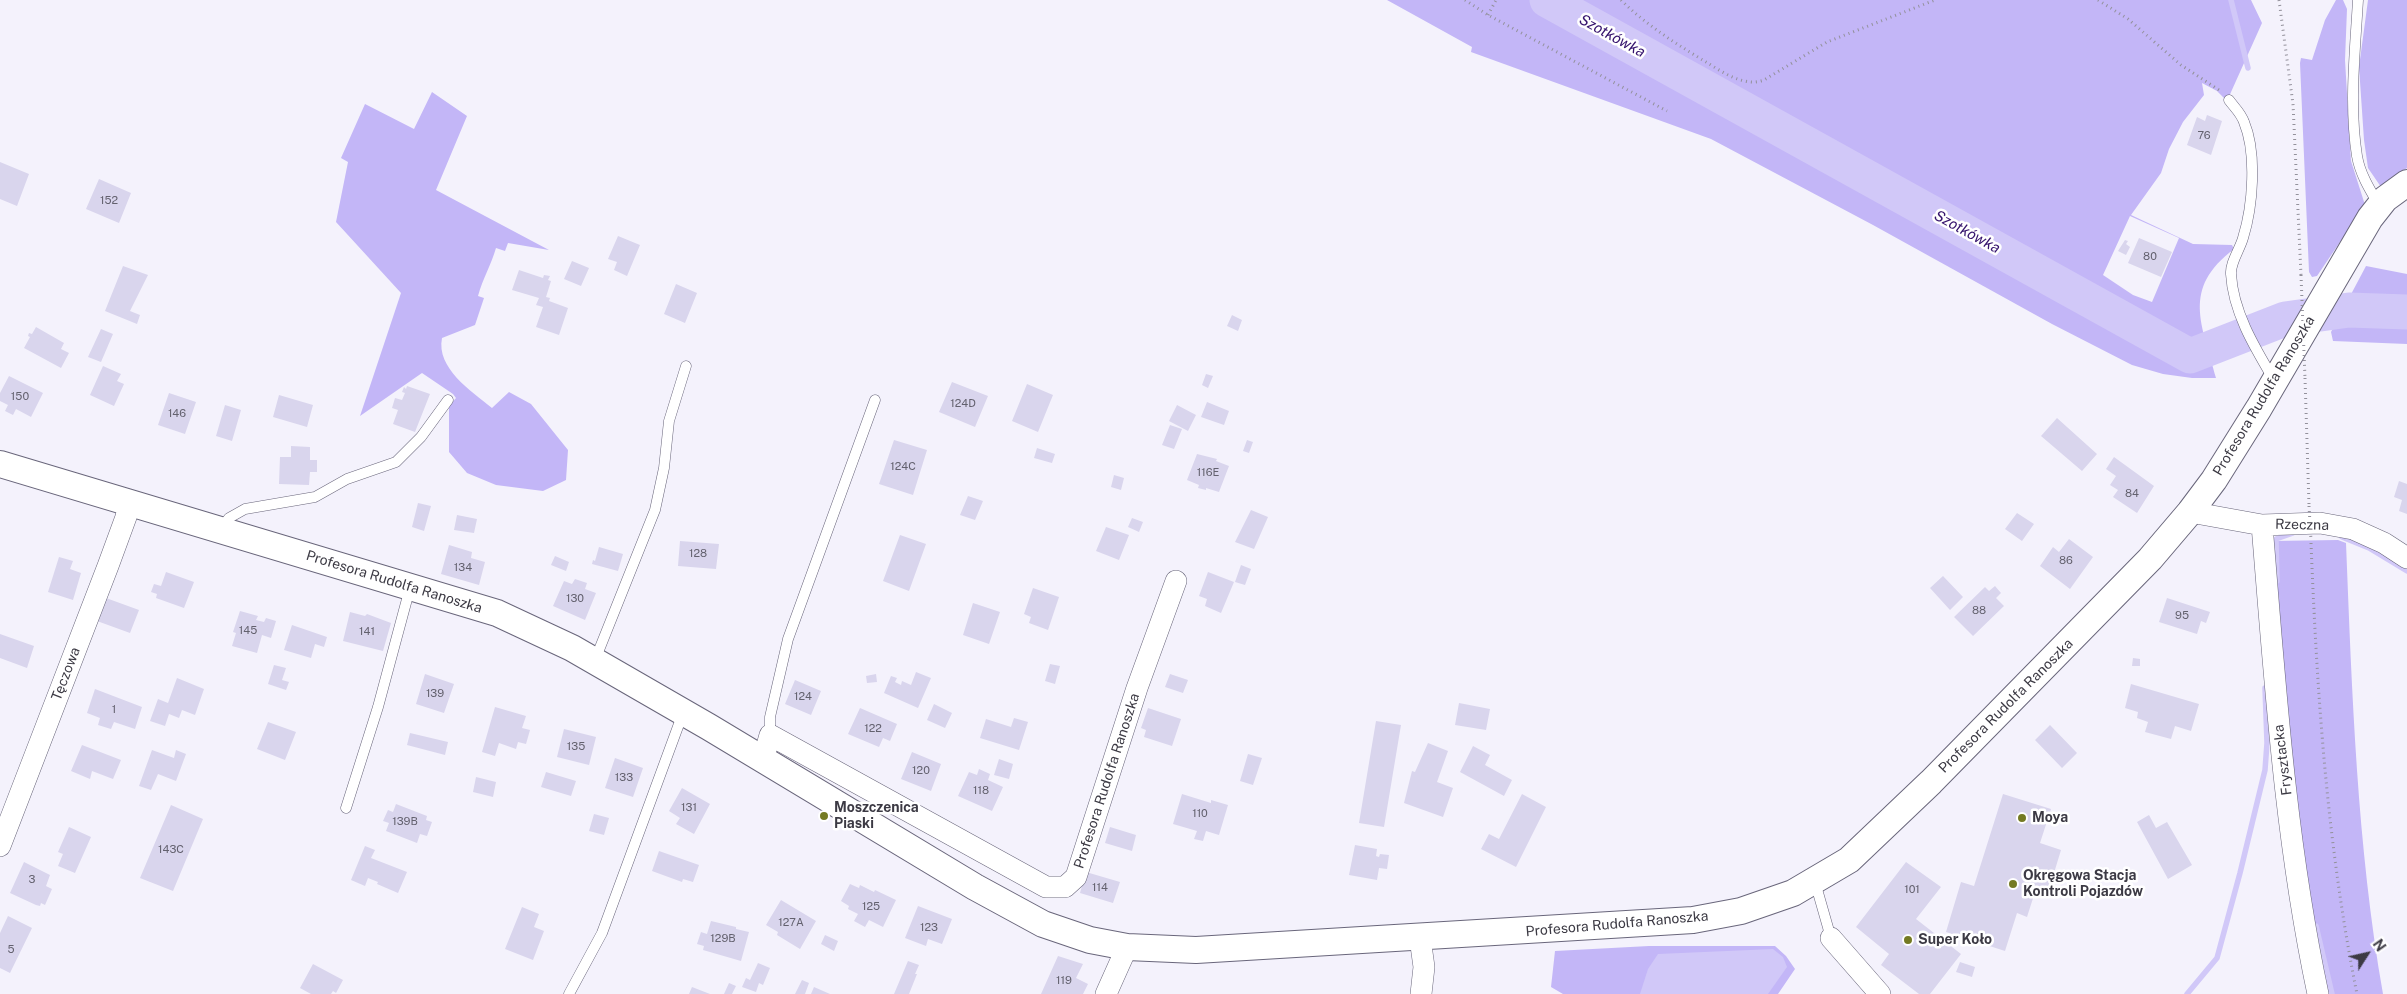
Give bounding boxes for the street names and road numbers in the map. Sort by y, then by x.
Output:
street label: Profesora Rudolfa Ranoszka [2210,313,2318,479]
street label: Rzeczna [2275,516,2329,534]
street label: Profesora Rudolfa Ranoszka [304,547,484,617]
street label: Profesora Rudolfa Ranoszka [1935,635,2077,777]
street label: Tęczowa [48,645,84,703]
street label: Profesora Rudolfa Ranoszka [1071,691,1143,871]
street label: Frysztacka [2270,724,2296,796]
street label: Profesora Rudolfa Ranoszka [1525,908,1709,940]

